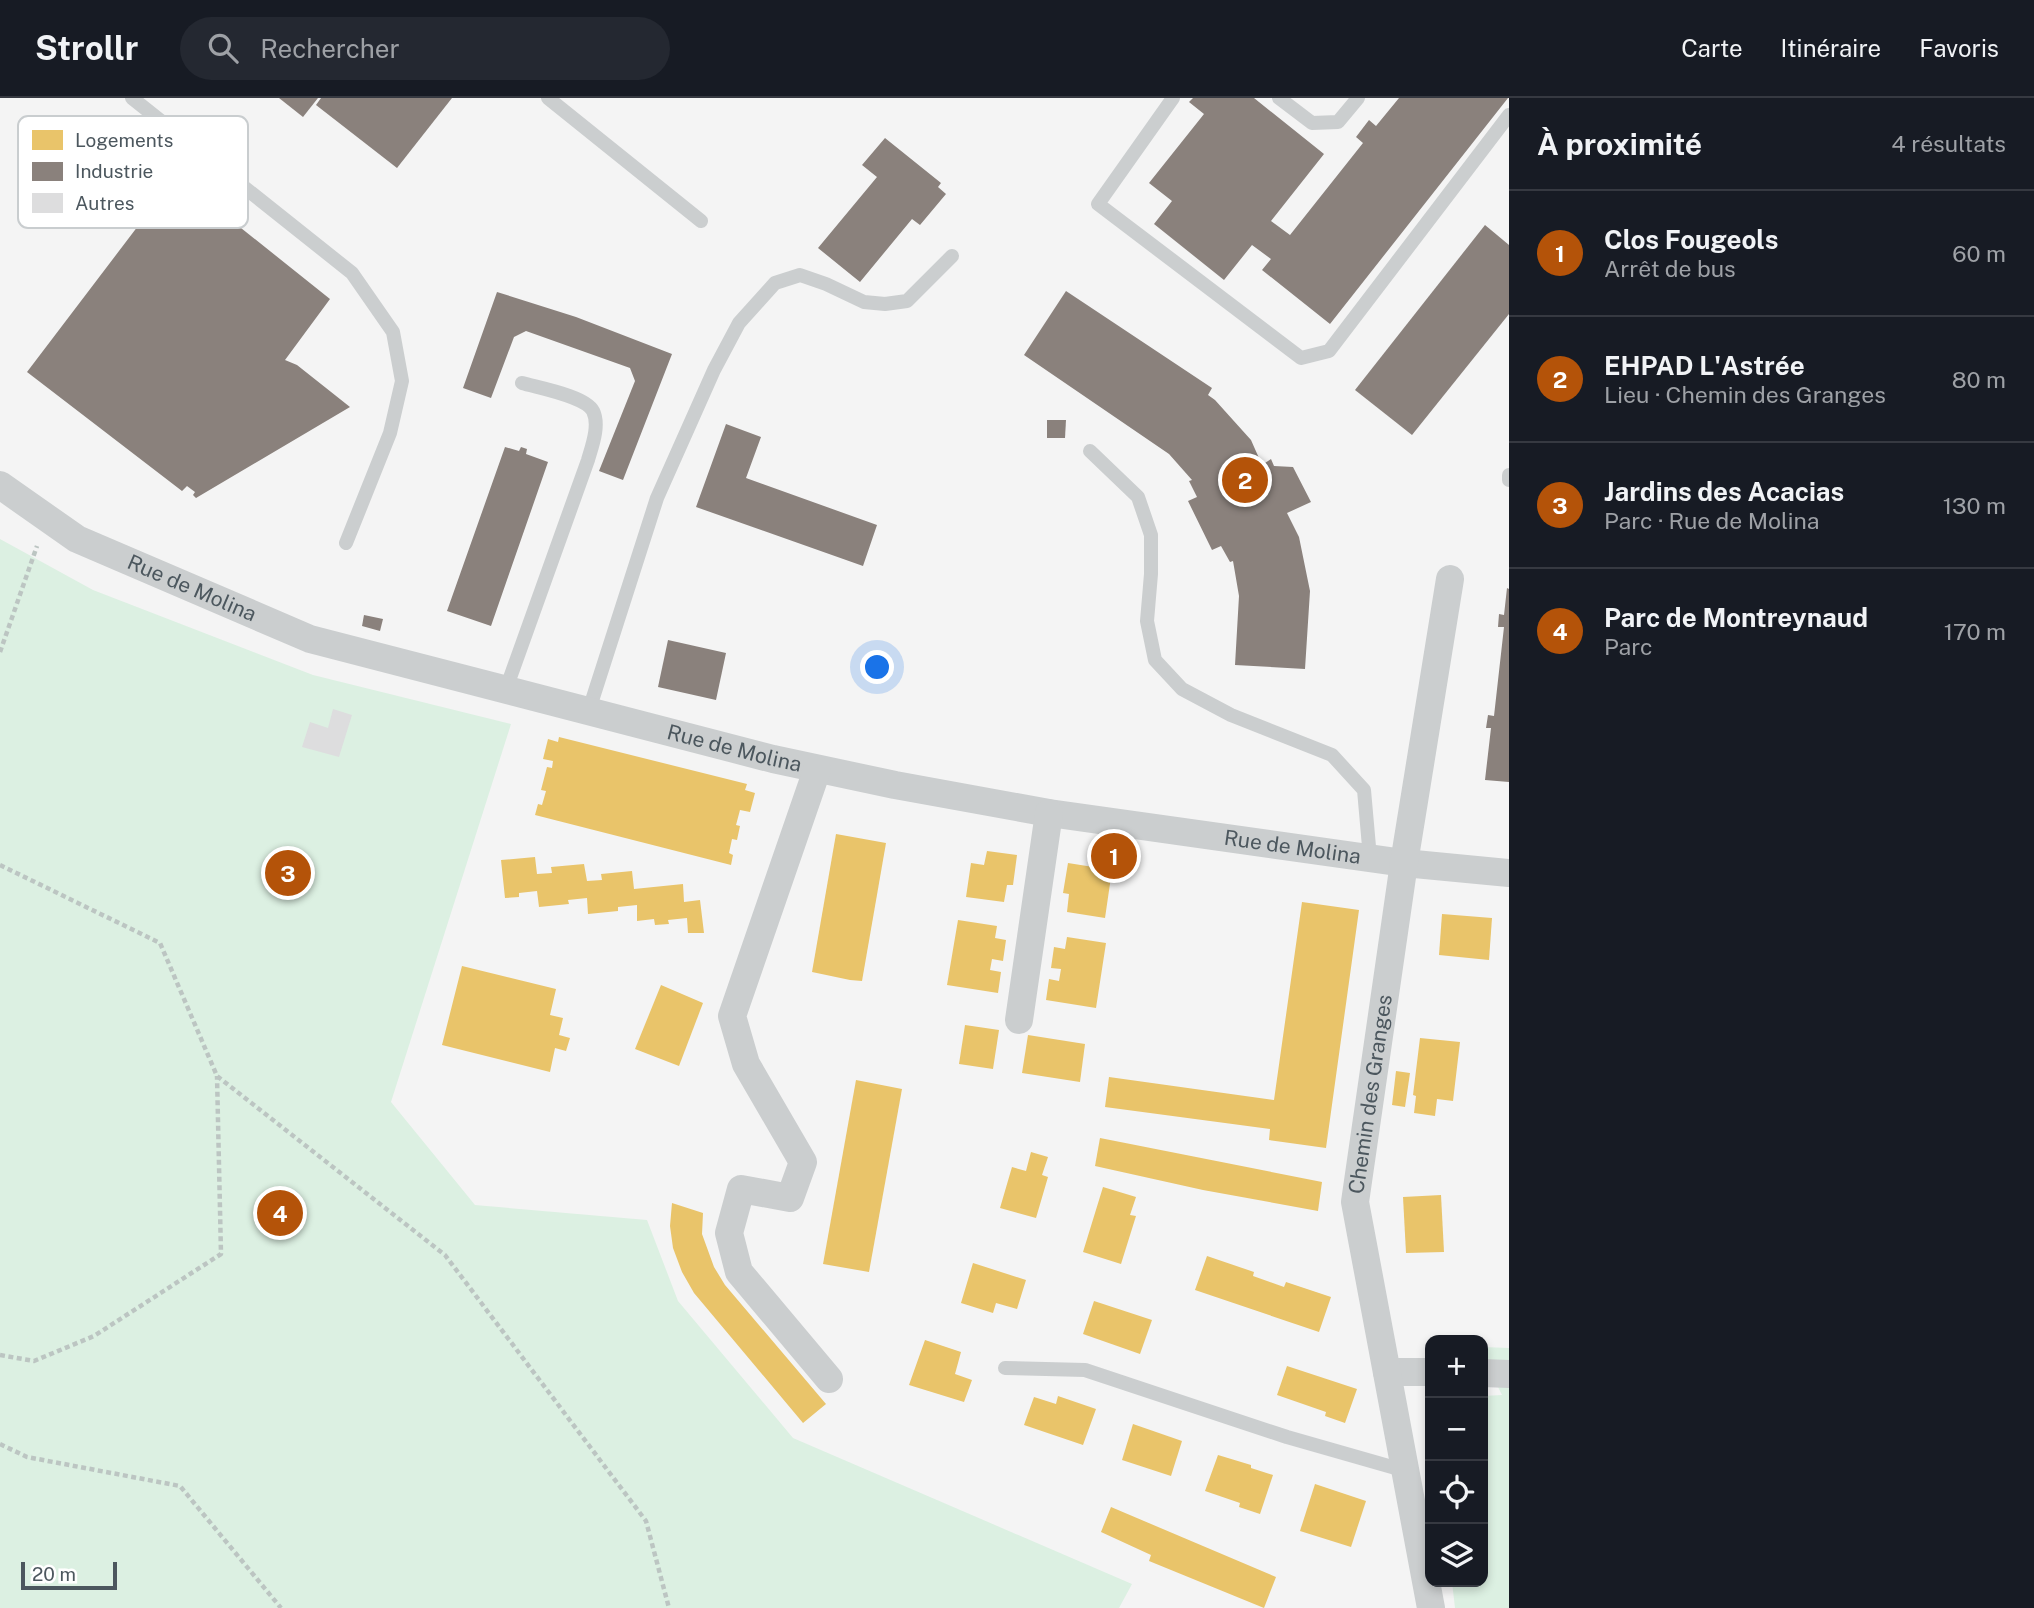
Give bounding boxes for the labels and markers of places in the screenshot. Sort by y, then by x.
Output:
pin: 2 [1222,454,1268,506]
pin: 1 [1091,830,1137,882]
pin: 3 [265,847,311,899]
pin: 4 [257,1187,303,1239]

